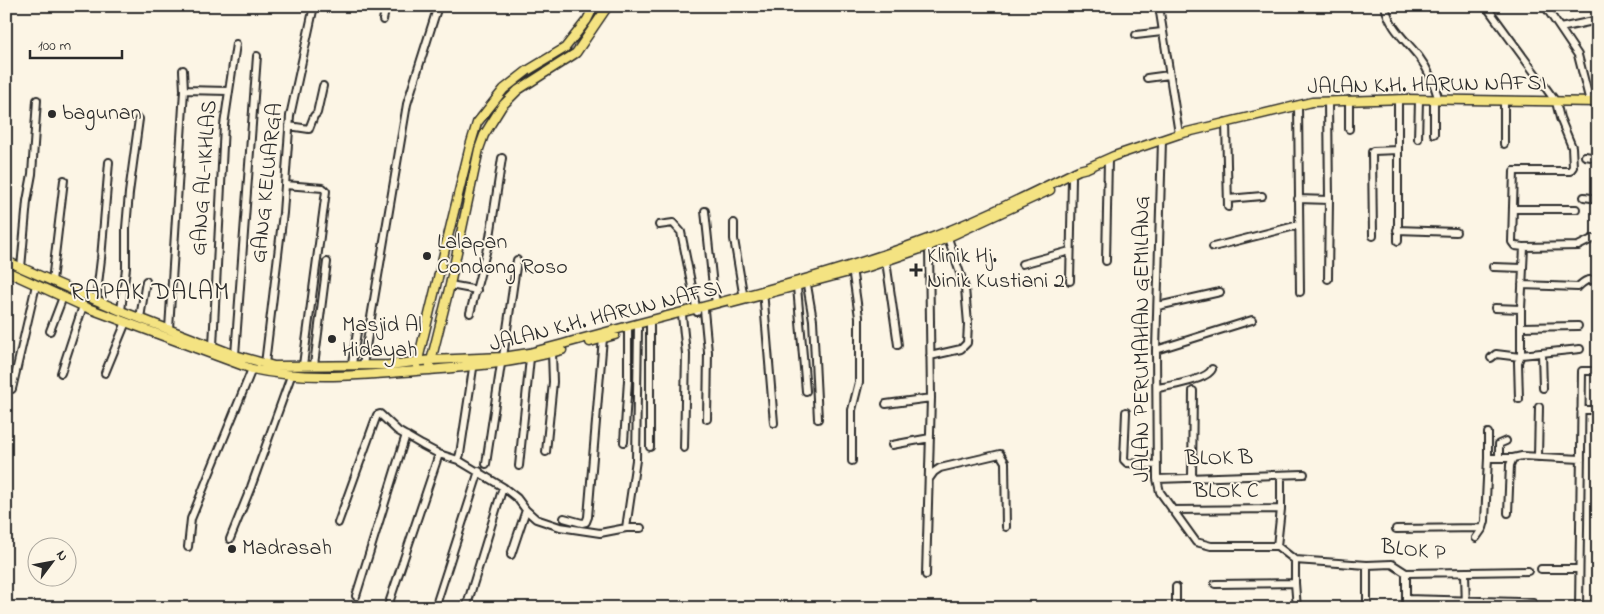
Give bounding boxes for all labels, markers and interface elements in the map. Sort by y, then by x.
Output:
scale bar [30,28,122,60]
text: 100 m [38,35,71,57]
street label: JALAN K.H. HARUN NAFSI [1307,68,1547,104]
place label: bagunan [62,98,142,131]
street label: GANG AL-IKHLAS [184,99,226,257]
street label: GANG KELUARGA [244,101,292,265]
marker: bagunan [46,108,58,120]
street label: JALAN PERUMAHAN GEMILANG [1127,196,1159,482]
place label: Lalapan Condong Roso [437,227,568,285]
place label: Klinik Hj. Ninik Kustiani 2 [927,241,1065,298]
marker: Lalapan Condong Roso [421,250,433,262]
marker: Klinik Hj. Ninik Kustiani 2 [909,263,923,277]
street label: JALAN K.H. HARUN NAFSI [486,273,726,361]
district label: RAPAK DALAM [70,275,230,311]
place label: Masjid Al Hidayah [342,310,422,368]
marker: Masjid Al Hidayah [326,333,338,345]
street label: BLOK B [1184,442,1254,476]
street label: BLOK C [1192,476,1259,508]
street label: BLOK P [1378,532,1448,570]
place label: Madrasah [242,533,332,565]
north arrow [28,536,78,586]
marker: Madrasah [226,543,238,555]
text: N [50,546,73,565]

